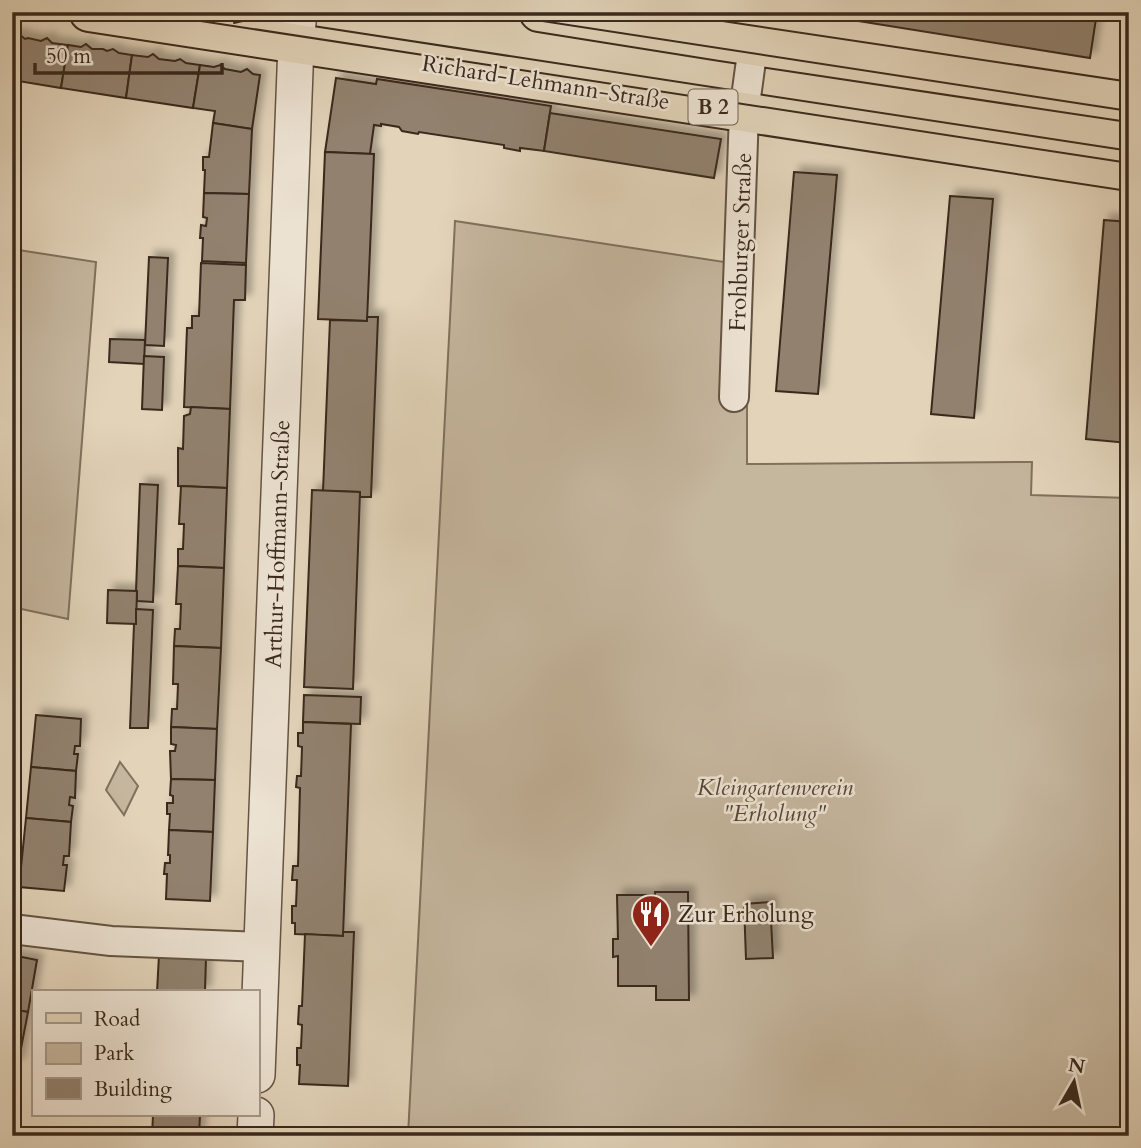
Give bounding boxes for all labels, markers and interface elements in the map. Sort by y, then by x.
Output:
scale bar [35,32,222,76]
text: 50 m [46,42,91,71]
street label: Richard-Lehmann-Straße [420,48,672,117]
road number: B 2 [688,90,738,124]
street label: Frohburger Straße [722,152,759,332]
street label: Arthur-Hoffmann-Straße [258,419,297,669]
park label: Kleingartenverein "Erholung" [697,772,854,829]
restaurant icon: Zur Erholung [630,893,672,948]
place label: Zur Erholung [678,899,814,930]
legend [32,990,259,1116]
text: Road [94,1005,140,1034]
text: Park [94,1039,135,1068]
north arrow [1040,1046,1110,1116]
text: N [1066,1052,1087,1080]
text: Building [94,1075,172,1104]

